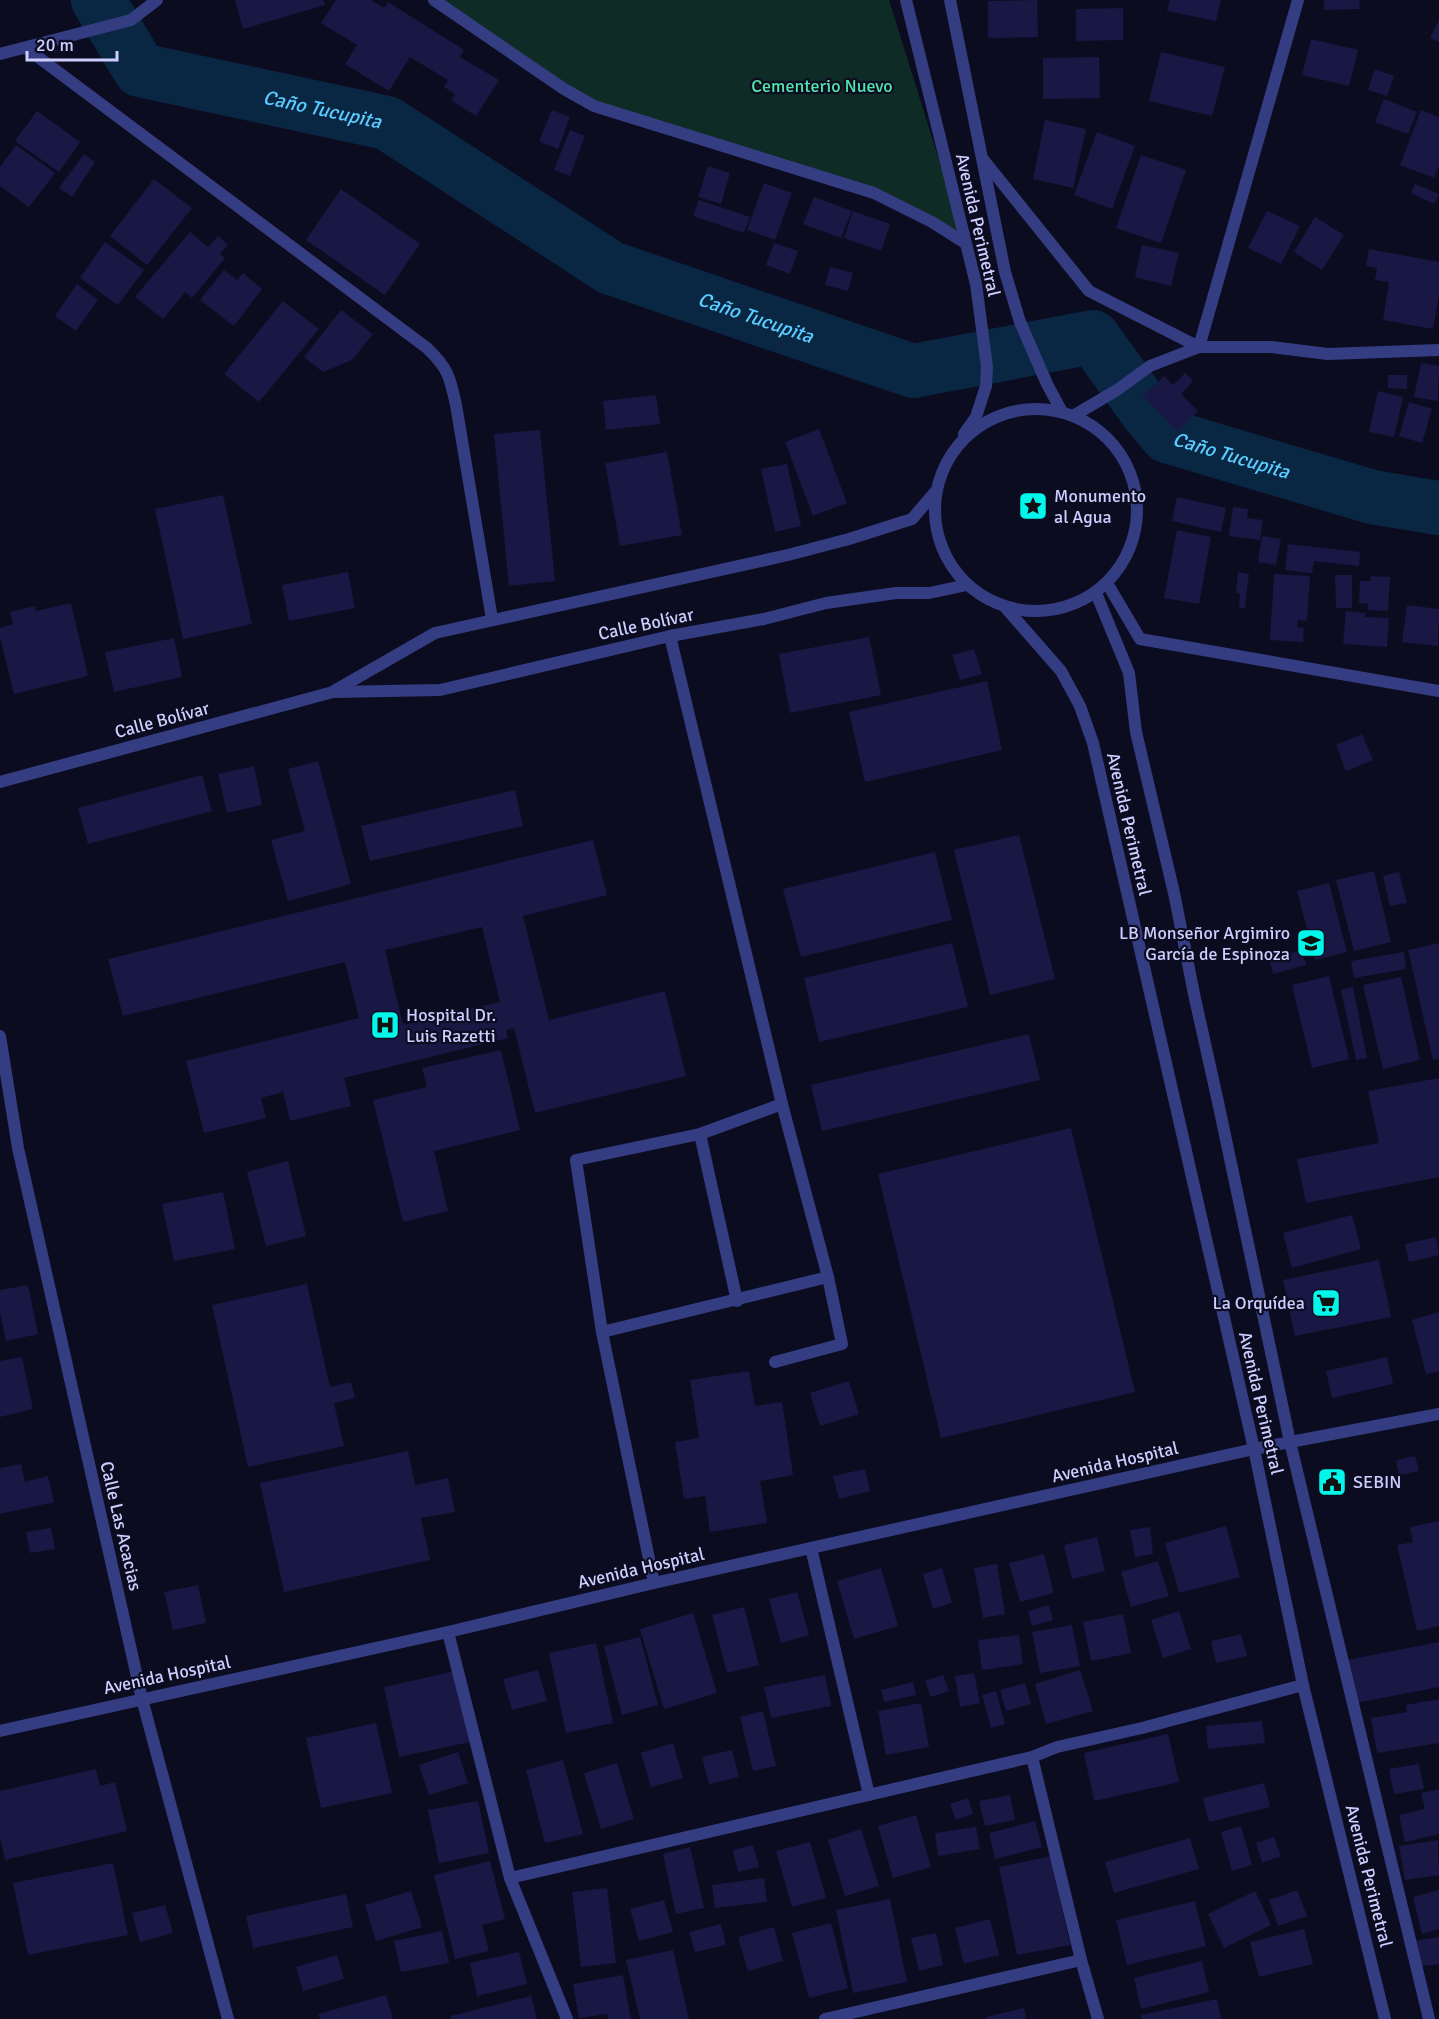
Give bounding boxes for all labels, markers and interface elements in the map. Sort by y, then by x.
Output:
scale bar [27,24,117,62]
text: 20 m [36,34,74,56]
park label: Cementerio Nuevo [751,75,893,97]
water label: Caño Tucupita [261,84,385,134]
street label: Avenida Perimetral [951,151,1005,299]
water label: Caño Tucupita [695,286,818,349]
water label: Caño Tucupita [1170,426,1293,484]
place label: Monumento al Agua [1054,485,1146,528]
place icon: Monumento al Agua [1017,490,1049,522]
street label: Calle Bolívar [596,603,696,645]
street label: Calle Bolívar [112,697,212,743]
street label: Avenida Perimetral [1102,750,1156,898]
place label: LB Monseñor Argimiro García de Espinoza [1119,922,1290,965]
school or university icon: LB Monseñor Argimiro García de Espinoza [1295,927,1327,959]
place label: Hospital Dr. Luis Razetti [406,1004,496,1047]
hospital icon: Hospital Dr. Luis Razetti [369,1009,401,1041]
supermarket icon: La Orquídea [1310,1287,1342,1319]
place label: La Orquídea [1213,1292,1305,1314]
street label: Avenida Perimetral [1234,1329,1288,1477]
street label: Avenida Hospital [1049,1437,1181,1487]
street label: Calle Las Acacias [95,1459,147,1593]
public building icon: SEBIN [1316,1466,1348,1498]
place label: SEBIN [1353,1471,1402,1493]
street label: Avenida Hospital [575,1543,707,1593]
street label: Avenida Hospital [101,1651,233,1699]
street label: Avenida Perimetral [1341,1802,1397,1950]

